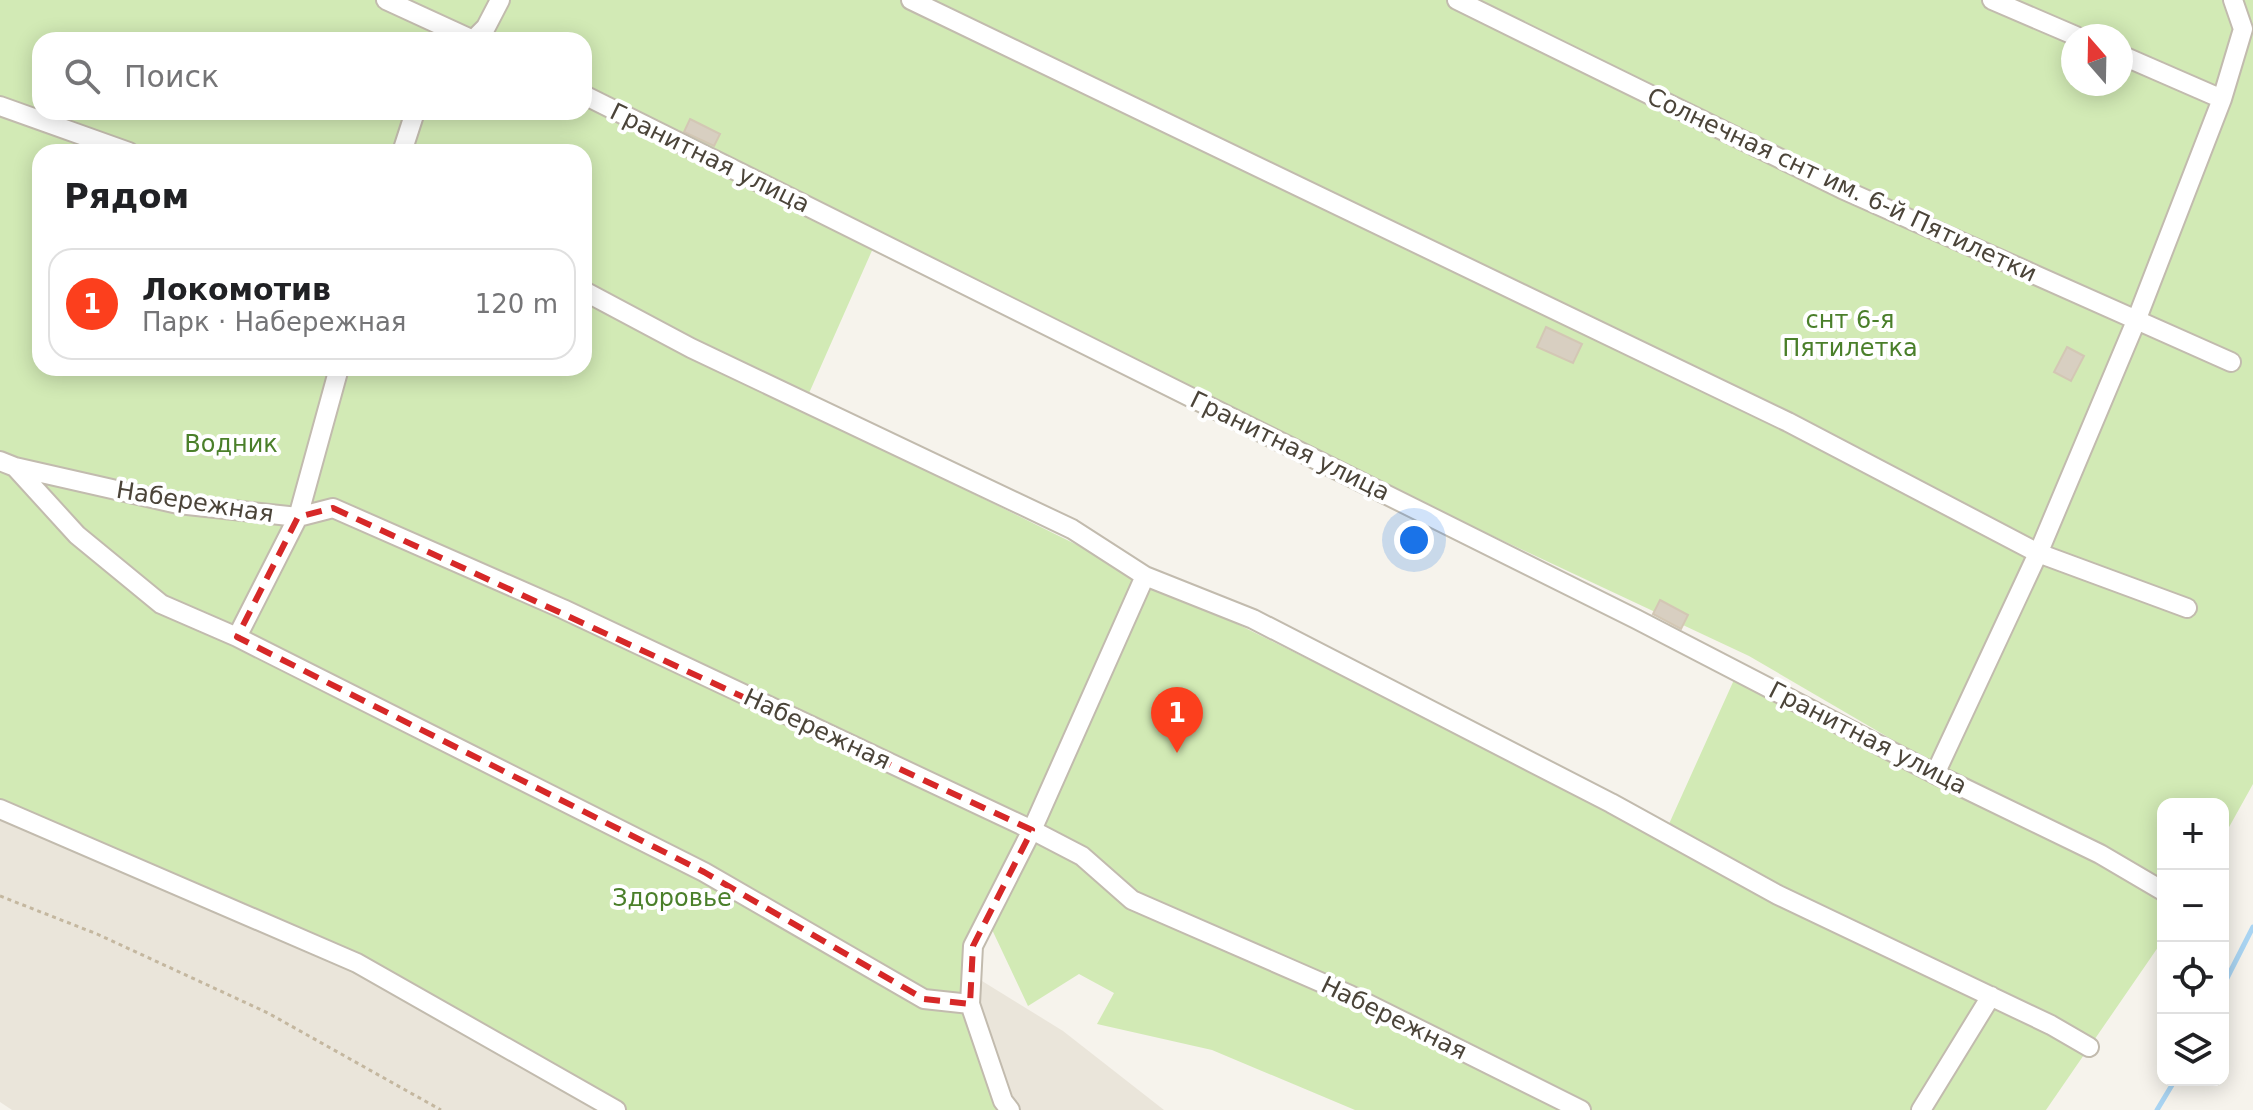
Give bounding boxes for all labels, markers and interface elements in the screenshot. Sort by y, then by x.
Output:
north arrow [2061,24,2133,96]
search box [32,32,592,120]
icon: search [60,54,104,98]
text: Поиск [124,59,219,94]
street label: Солнечная снт им. 6-й Пятилетки [1643,82,2041,288]
street label: Гранитная улица [606,98,814,218]
text: Рядом [64,176,189,216]
text: Локомотив [142,272,331,307]
text: 1 [83,289,101,319]
text: 120 m [475,289,558,319]
park label: снт 6-я Пятилетка [1782,306,1918,362]
text: Парк · Набережная [142,307,407,337]
street label: Гранитная улица [1186,386,1394,506]
park label: Водник [184,430,278,458]
street label: Набережная [114,476,276,528]
your location [1394,520,1434,560]
street label: Гранитная улица [1764,676,1972,800]
street label: Набережная [739,683,895,775]
pin: 1 [1151,687,1203,753]
map controls [2157,798,2229,1086]
button: + [2157,798,2229,870]
button: − [2157,870,2229,942]
park label: Здоровье [612,884,732,912]
button: locate [2157,942,2229,1014]
street label: Набережная [1317,971,1471,1065]
button: layers [2157,1014,2229,1086]

